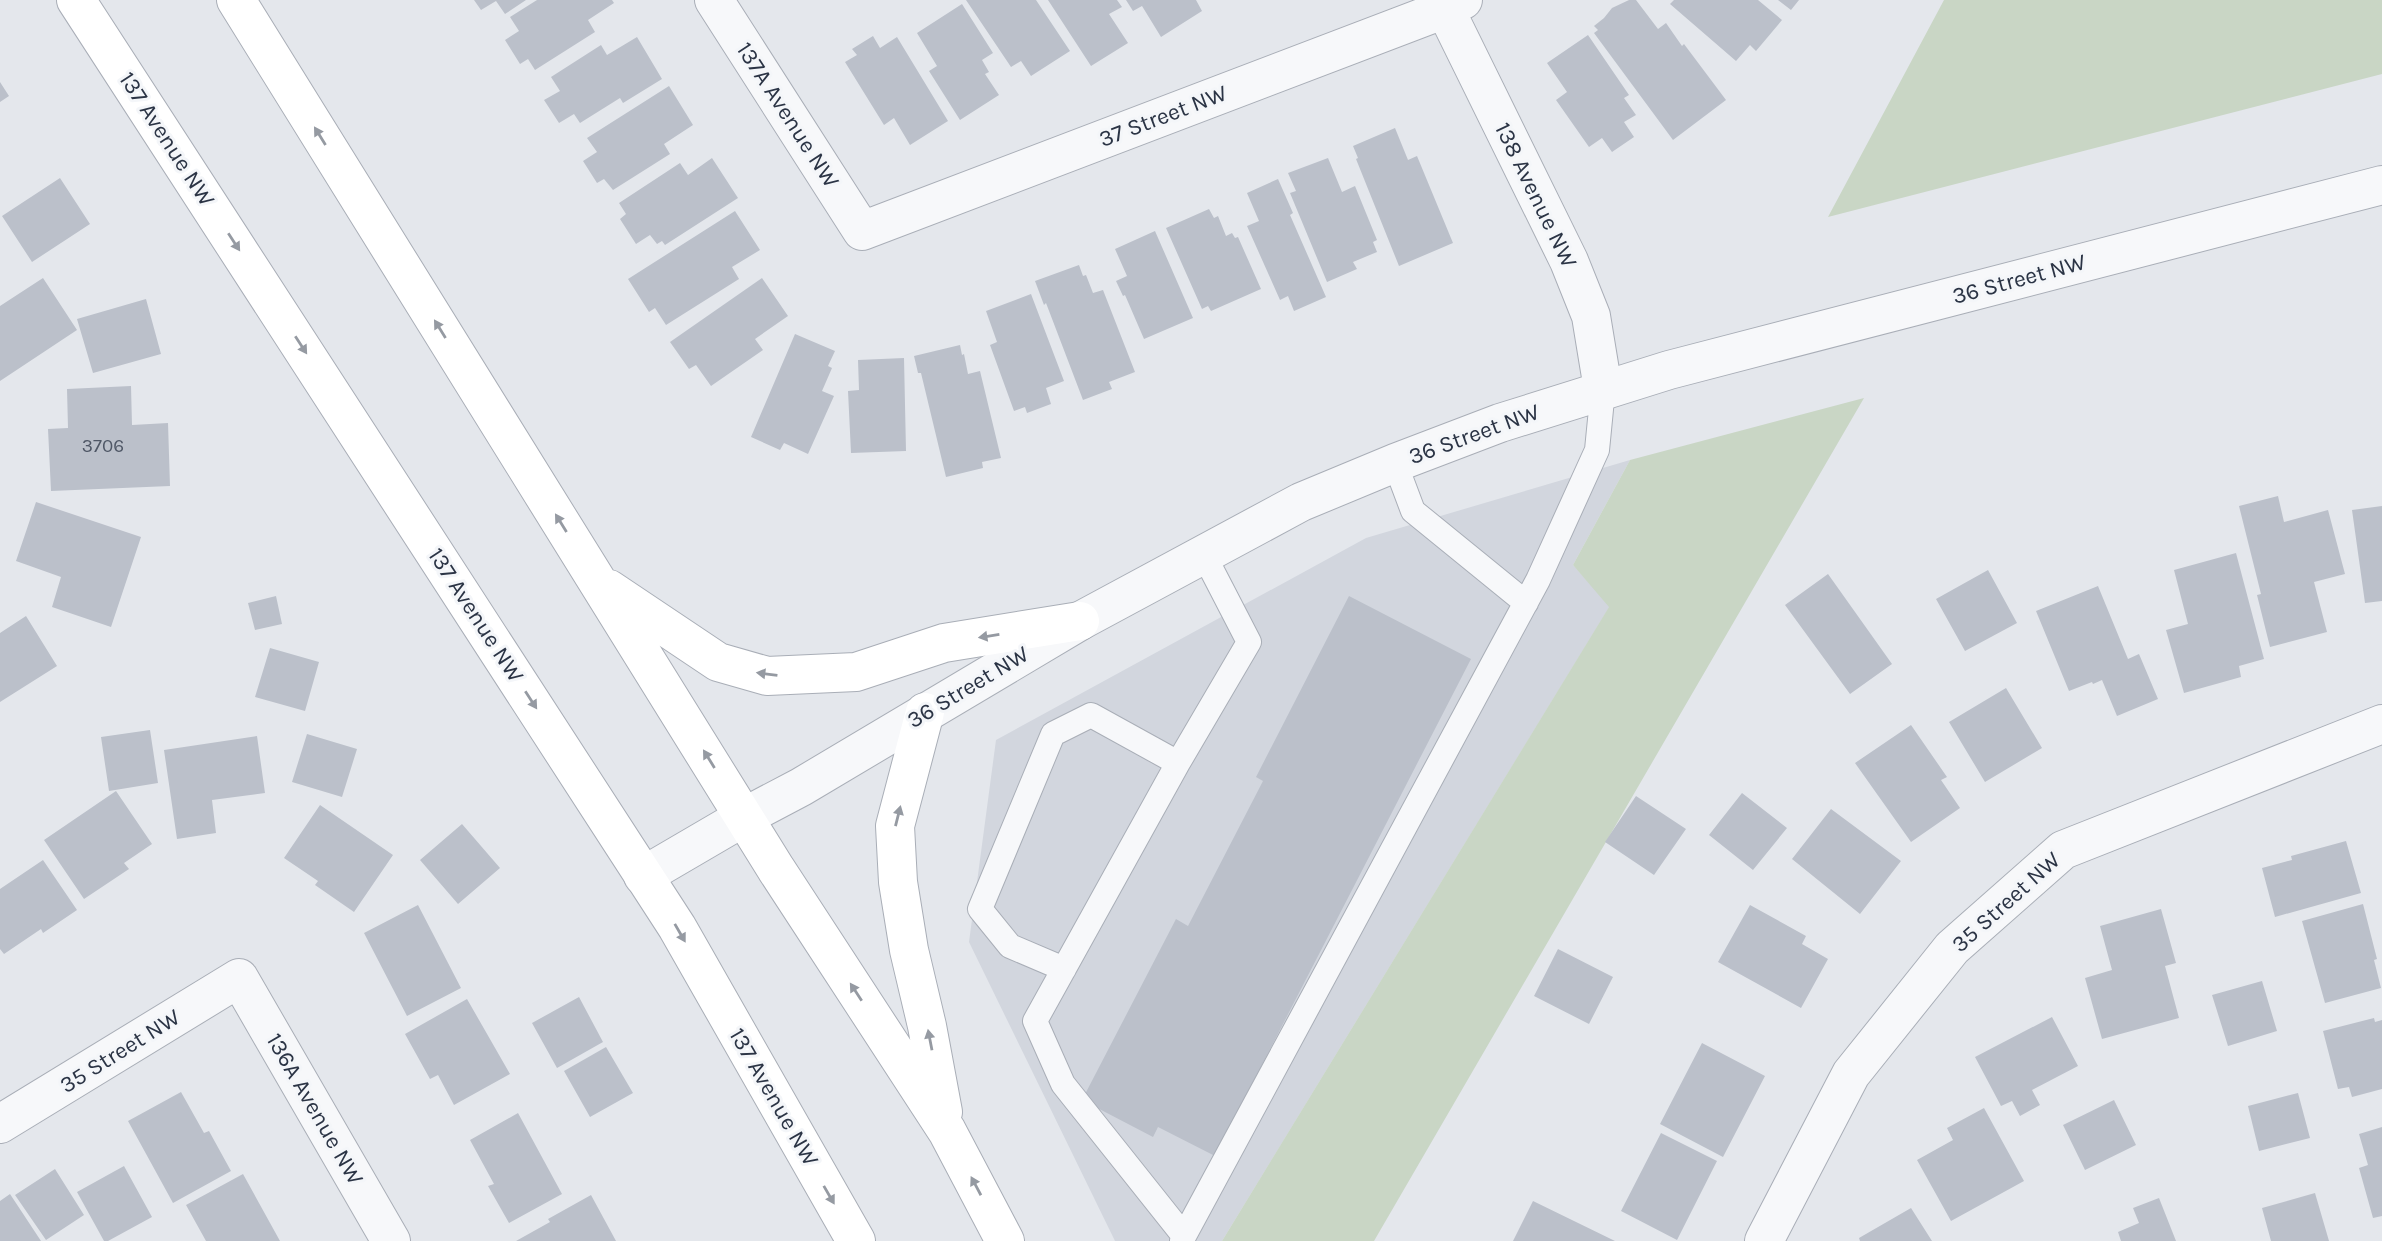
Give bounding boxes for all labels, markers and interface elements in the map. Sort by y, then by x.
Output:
street label: 137A Avenue NW [731,37,845,193]
street label: 137 Avenue NW [113,67,221,212]
street label: 37 Street NW [1095,79,1231,153]
street label: 138 Avenue NW [1489,118,1583,272]
one-way arrow [314,127,327,146]
one-way arrow [227,232,240,252]
street label: 36 Street NW [1949,248,2089,310]
one-way arrow [434,320,447,339]
one-way arrow [294,336,307,355]
street label: 36 Street NW [1405,398,1543,470]
house number: 3706 [82,435,124,457]
one-way arrow [554,513,567,532]
street label: 137 Avenue NW [422,543,530,688]
one-way arrow [978,630,1000,641]
street label: 36 Street NW [902,640,1034,734]
one-way arrow [756,668,778,679]
one-way arrow [525,691,538,710]
one-way arrow [702,749,715,768]
one-way arrow [893,805,904,827]
street label: 35 Street NW [1946,846,2066,958]
one-way arrow [674,924,686,943]
one-way arrow [849,983,863,1001]
street label: 35 Street NW [55,1003,186,1099]
street label: 137 Avenue NW [724,1023,825,1171]
street label: 136A Avenue NW [261,1028,370,1190]
one-way arrow [924,1029,935,1051]
one-way arrow [970,1176,982,1196]
one-way arrow [823,1185,836,1204]

